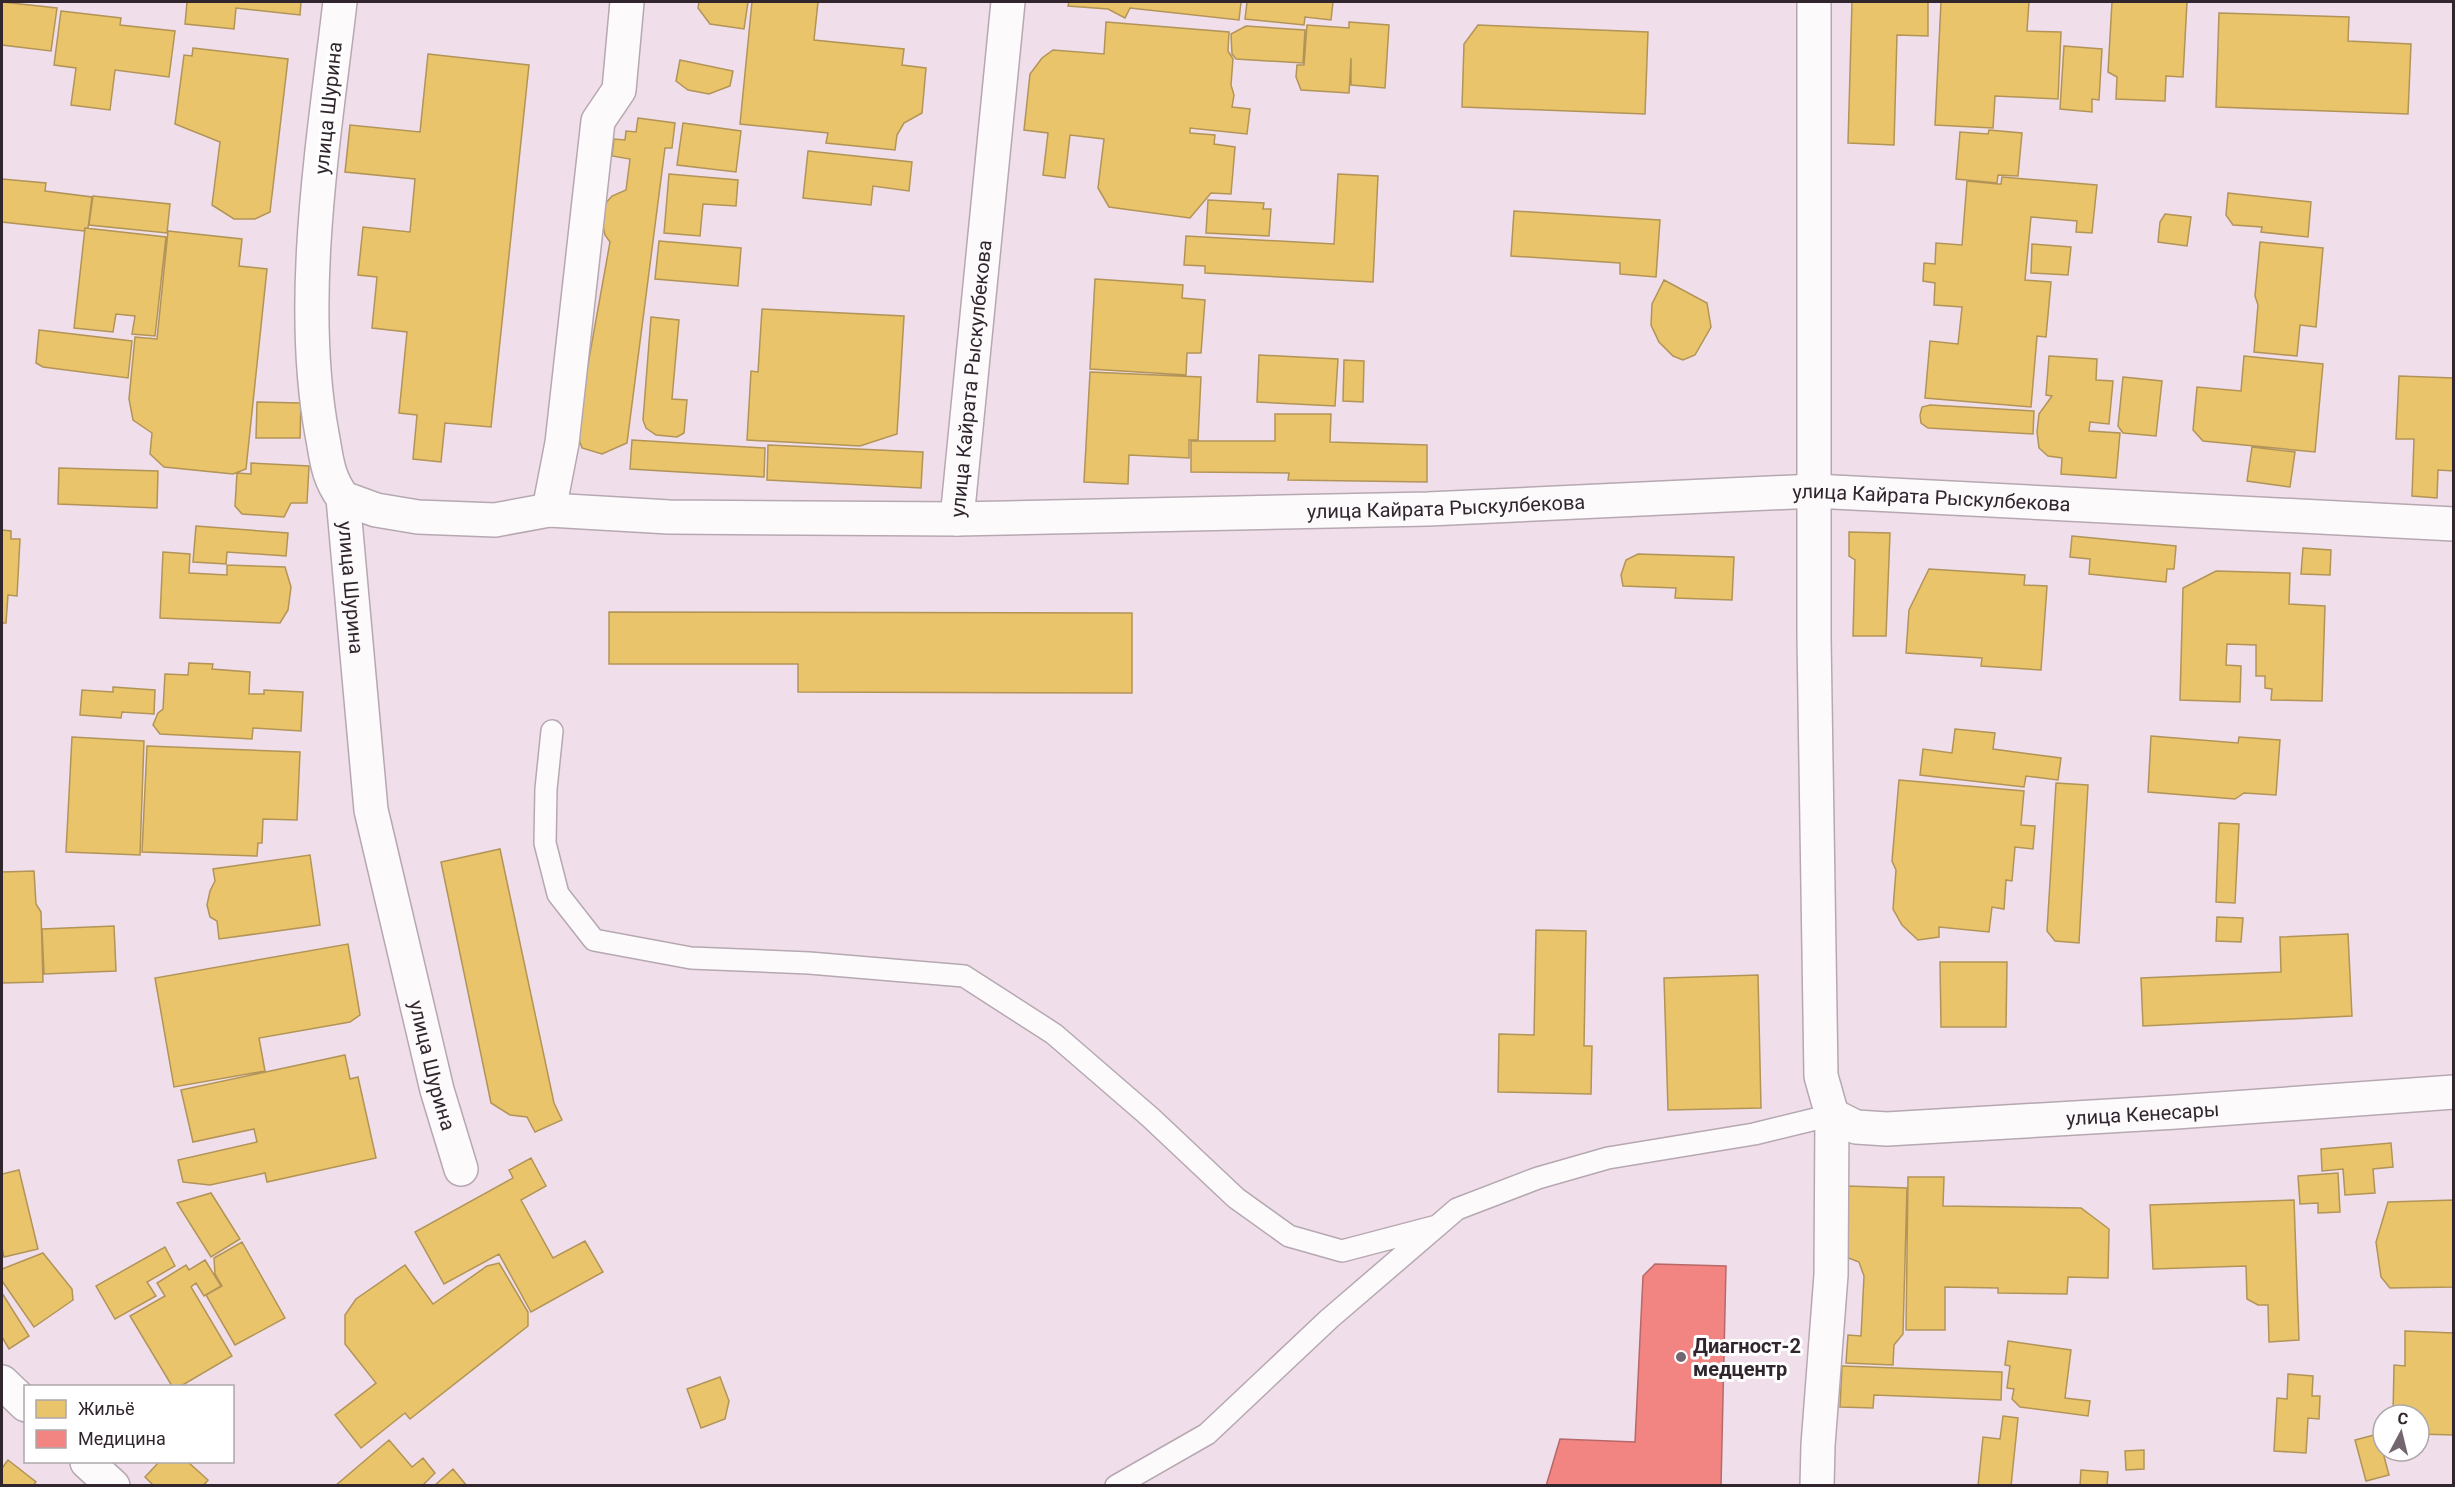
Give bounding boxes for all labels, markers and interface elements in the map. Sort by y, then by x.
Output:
street label: улица Шурина [309,40,347,176]
street label: улица Кайрата Рыскулбекова [945,239,996,518]
street label: улица Кайрата Рыскулбекова [1792,479,2071,516]
street label: улица Кайрата Рыскулбекова [1306,490,1586,524]
street label: улица Шурина [333,520,369,655]
street label: улица Шурина [404,998,461,1133]
street label: улица Кенесары [2065,1097,2220,1130]
place label: Диагност-2 медцентр [1693,1334,1801,1381]
marker: Диагност-2 медцентр [1674,1350,1688,1364]
legend [24,1385,234,1463]
text: Жильё [78,1398,134,1419]
north arrow [2371,1403,2431,1463]
text: С [2396,1409,2409,1429]
text: Медицина [78,1428,166,1449]

